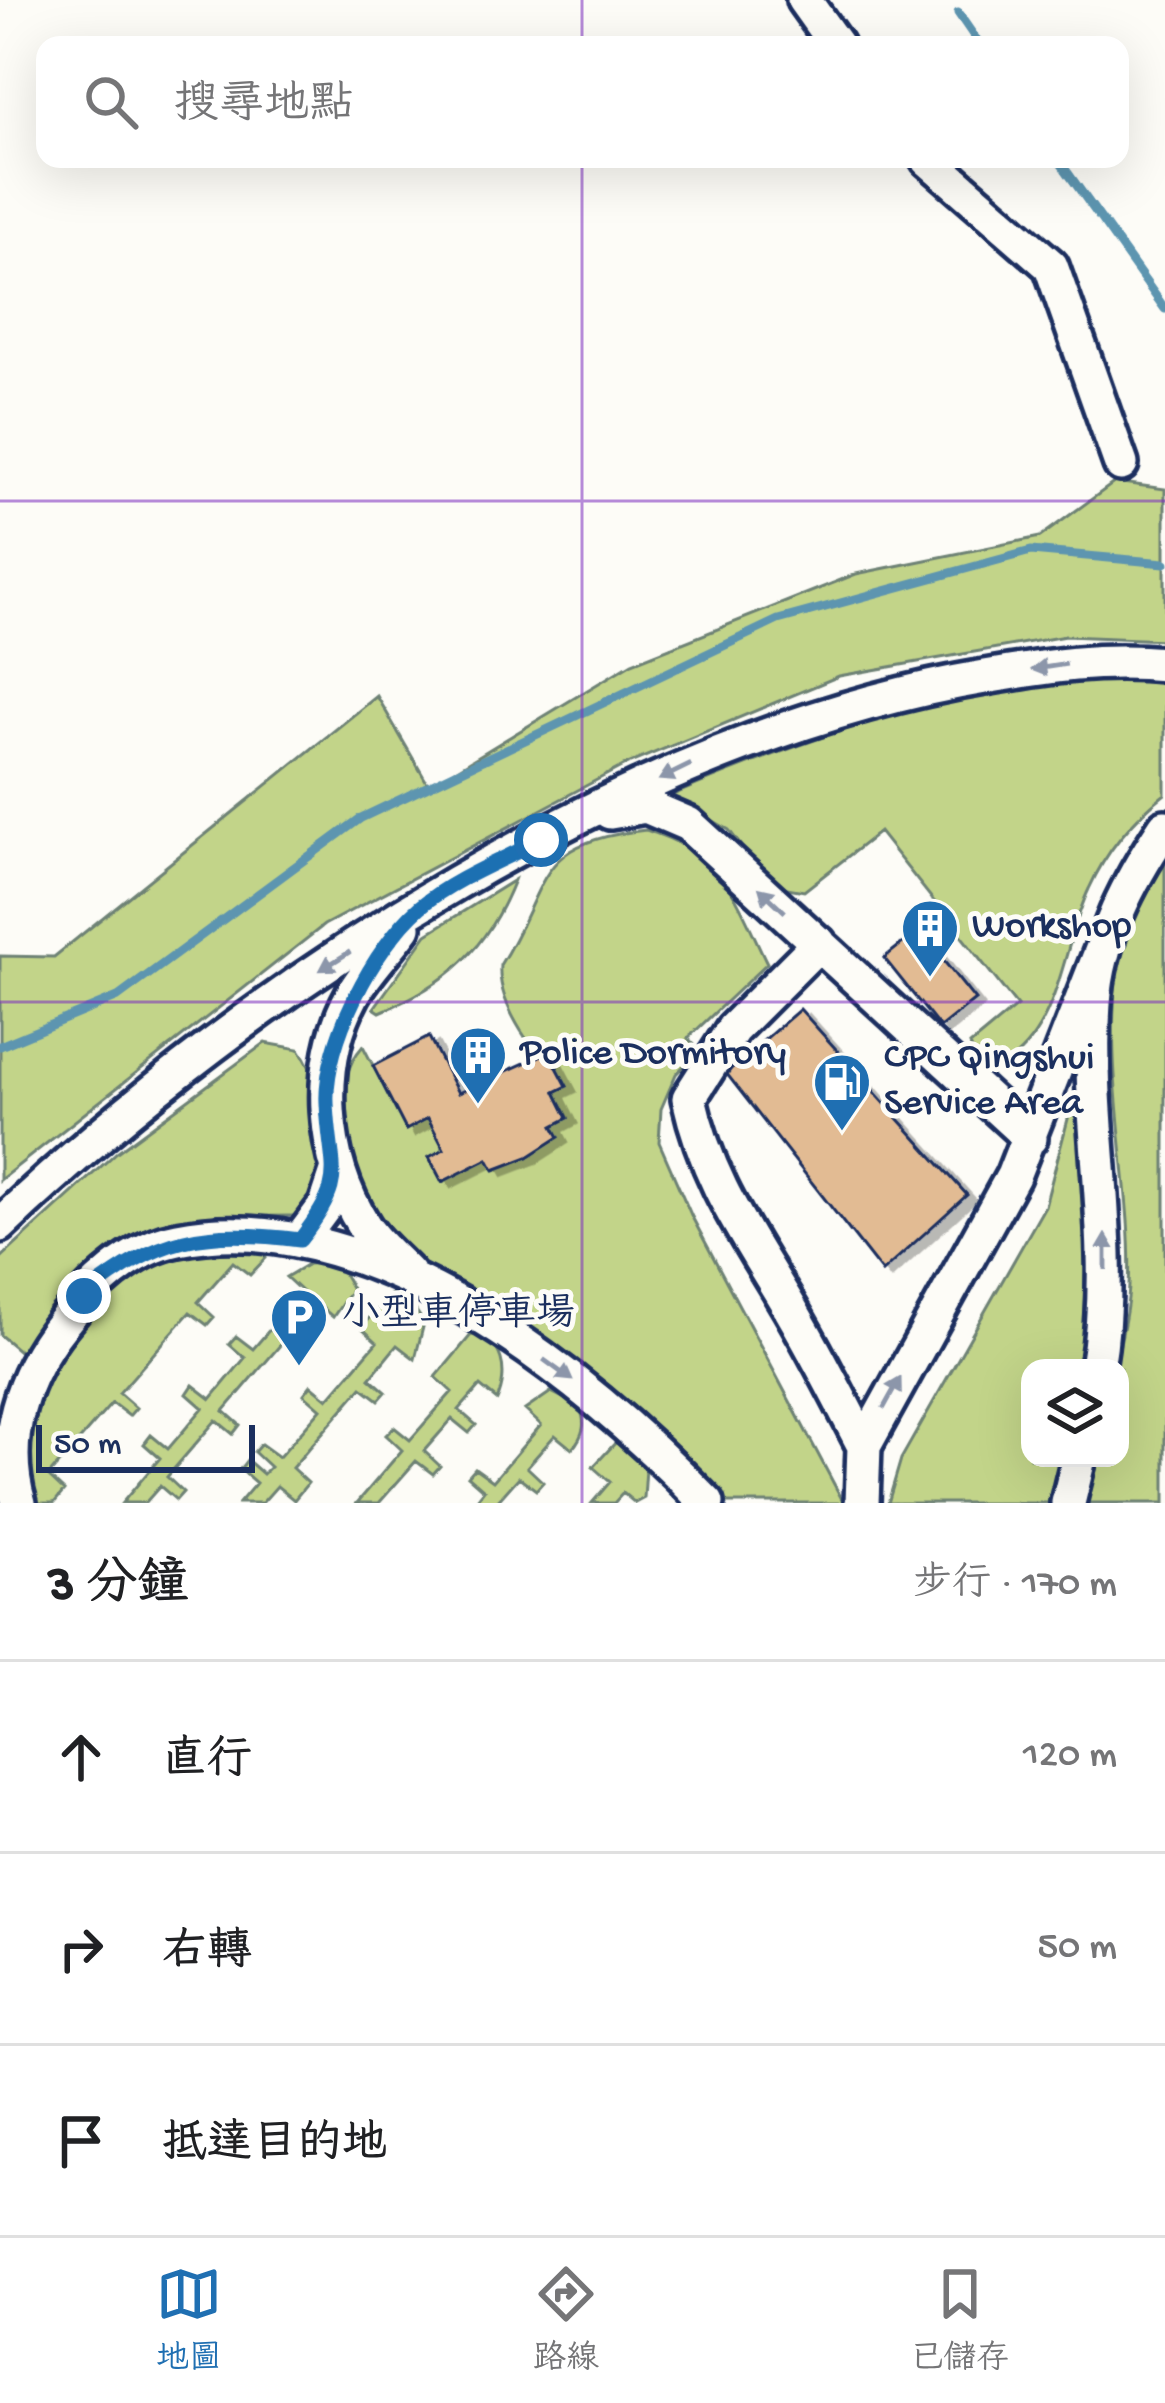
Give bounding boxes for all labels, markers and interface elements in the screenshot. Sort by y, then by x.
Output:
search box [36,36,1129,168]
icon: search [78,69,144,135]
text: 搜尋地點 [174,81,354,134]
one-way arrow [1030,657,1067,676]
one-way arrow [658,761,692,781]
route start [514,813,568,867]
one-way arrow [758,887,787,915]
building icon: Workshop [899,897,961,979]
place label: Workshop [972,905,1131,951]
one-way arrow [318,950,351,972]
building icon: Police Dormitory [447,1024,509,1106]
place label: Police Dormitory [518,1032,786,1078]
place label: CPC Qingshui Service Area [884,1037,1094,1128]
fuel station icon: CPC Qingshui Service Area [811,1051,873,1133]
one-way arrow [1096,1232,1116,1270]
route end [57,1269,111,1323]
parking icon: 小型車停車場 [268,1286,330,1368]
place label: 小型車停車場 [341,1291,575,1340]
one-way arrow [542,1357,574,1381]
map controls [1021,1359,1129,1467]
button: layers [1021,1359,1129,1467]
one-way arrow [881,1376,902,1410]
scale bar [36,1419,255,1472]
text: 50 m [54,1427,121,1465]
text: 3 分鐘 [48,1558,189,1618]
text: 步行 · 170 m [913,1563,1117,1609]
icon: ahead [48,1724,114,1790]
text: 120 m [1023,1734,1117,1780]
text: 直行 [162,1736,252,1789]
icon: right [48,1916,114,1982]
text: 50 m [1037,1926,1117,1972]
text: 右轉 [162,1928,252,1981]
icon: arrive [48,2108,114,2174]
text: 抵達目的地 [162,2120,387,2173]
tab: 地圖 [156,2261,222,2380]
tab: 路線 [533,2261,599,2380]
tab: 已儲存 [910,2261,1009,2380]

